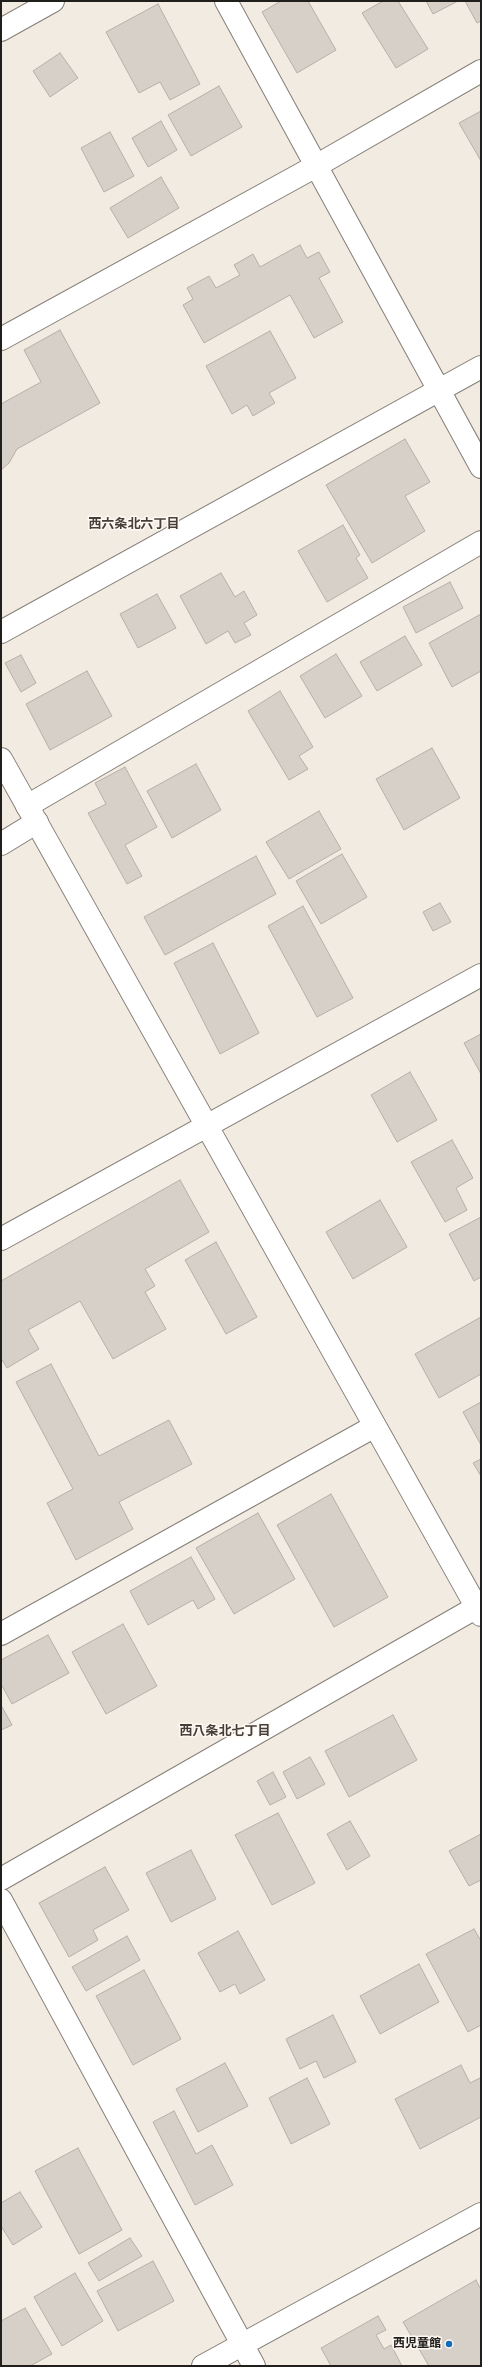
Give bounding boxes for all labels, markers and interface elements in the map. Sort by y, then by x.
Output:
district label: 西六条北六丁目 [89,516,179,532]
district label: 西八条北七丁目 [180,1723,270,1739]
place label: 西児童館 [393,2337,441,2351]
marker: 西児童館 [444,2339,454,2349]

